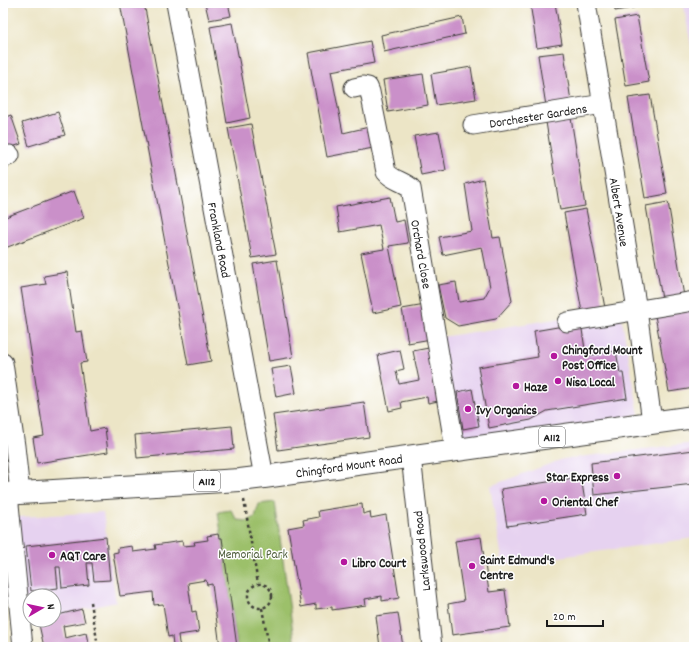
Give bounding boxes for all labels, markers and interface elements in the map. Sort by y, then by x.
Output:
street label: Dorchester Gardens [488,100,589,135]
street label: Albert Avenue [603,176,632,249]
street label: Frankland Road [201,201,234,280]
street label: Orchard Close [404,218,435,291]
place label: Chingford Mount Post Office [562,342,643,376]
marker: Chingford Mount Post Office [549,351,559,361]
place label: Nisa Local [566,374,616,393]
marker: Nisa Local [553,376,563,386]
place label: Haze [524,379,548,398]
marker: Haze [511,381,521,391]
place label: Ivy Organics [476,402,537,421]
marker: Ivy Organics [463,404,473,414]
road number: A112 [539,427,565,447]
street label: Chingford Mount Road [295,451,404,484]
place label: Star Express [546,469,610,488]
road number: A112 [194,471,220,491]
marker: Star Express [612,471,622,481]
place label: Oriental Chef [552,494,619,513]
marker: Oriental Chef [539,496,549,506]
street label: Larkswood Road [410,510,437,592]
park label: Memorial Park [218,546,288,565]
place label: AQT Care [60,548,106,567]
marker: AQT Care [47,550,57,560]
place label: Saint Edmund's Centre [480,552,555,586]
place label: Libro Court [352,555,407,574]
marker: Libro Court [339,557,349,567]
marker: Saint Edmund's Centre [467,561,477,571]
north arrow [22,588,62,628]
scale bar [547,602,603,628]
text: N [42,603,58,611]
text: 20 m [553,609,576,626]

